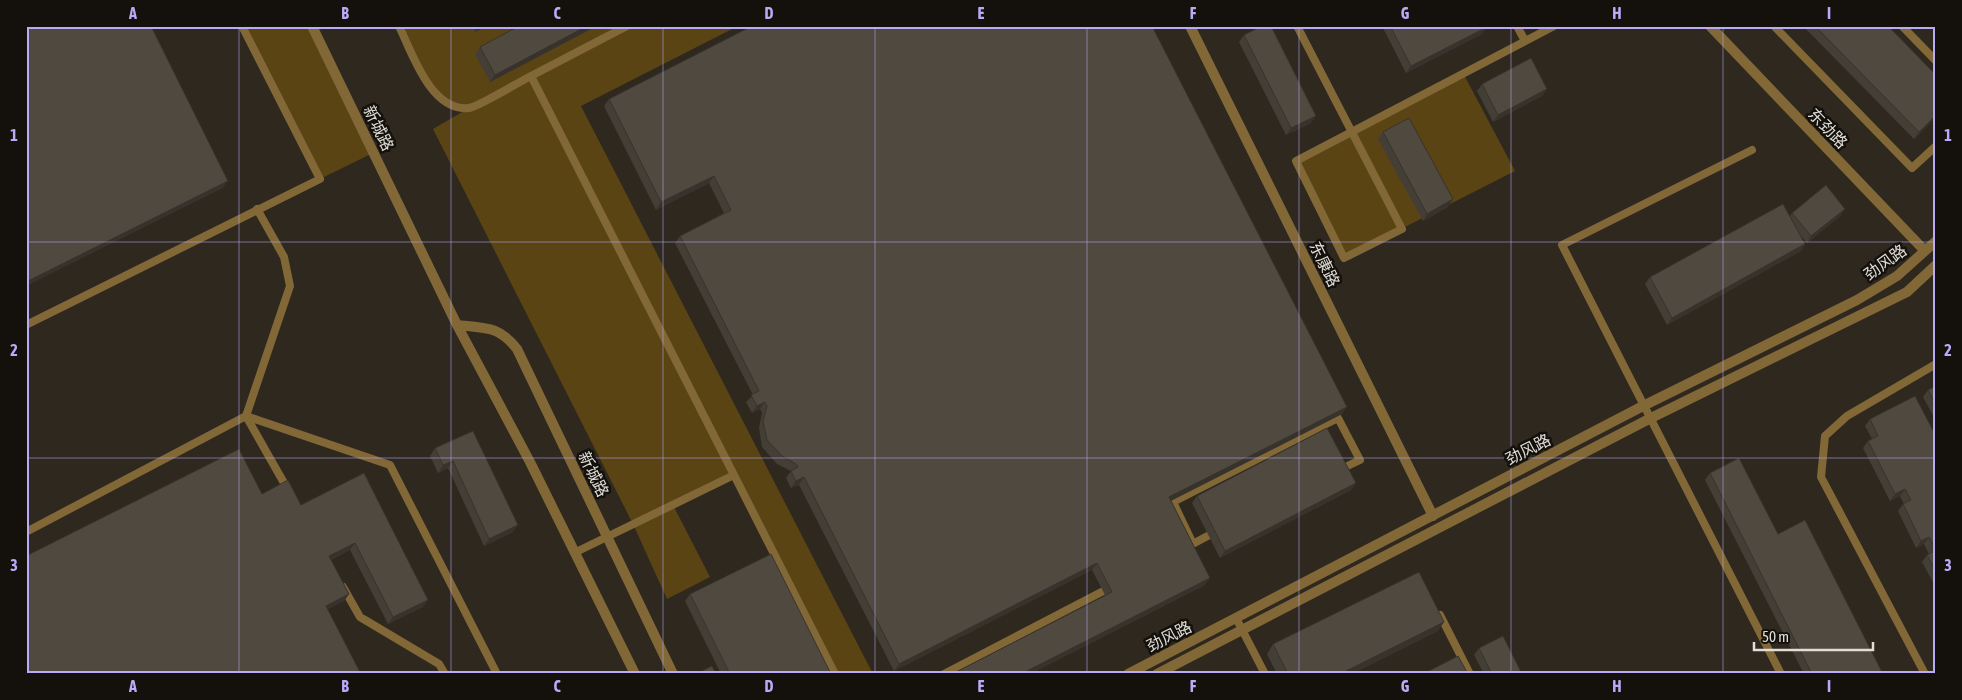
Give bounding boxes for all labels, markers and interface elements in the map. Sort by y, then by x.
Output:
text: A [128,4,137,22]
text: B [341,4,349,22]
text: C [553,4,561,22]
text: D [765,4,774,22]
text: E [978,4,985,22]
text: F [1190,4,1197,22]
text: G [1401,4,1410,22]
text: H [1612,4,1622,22]
text: I [1827,4,1831,22]
street label: 新城路 [360,102,398,154]
street label: 东劲路 [1805,104,1851,152]
text: 1 [10,126,18,144]
text: 1 [1944,126,1952,144]
street label: 东康路 [1306,238,1344,290]
street label: 劲风路 [1860,241,1910,283]
text: 2 [10,341,18,359]
text: 2 [1944,341,1952,359]
street label: 劲风路 [1503,430,1553,468]
street label: 新城路 [575,448,613,500]
text: 3 [10,556,18,574]
text: 3 [1944,556,1952,574]
street label: 劲风路 [1144,617,1194,655]
scale bar [1754,620,1873,652]
text: 50 m [1762,628,1789,645]
text: A [128,677,137,695]
text: B [341,677,349,695]
text: C [553,677,561,695]
text: D [765,677,774,695]
text: E [978,677,985,695]
text: F [1190,677,1197,695]
text: G [1401,677,1410,695]
text: H [1612,677,1622,695]
text: I [1827,677,1831,695]

